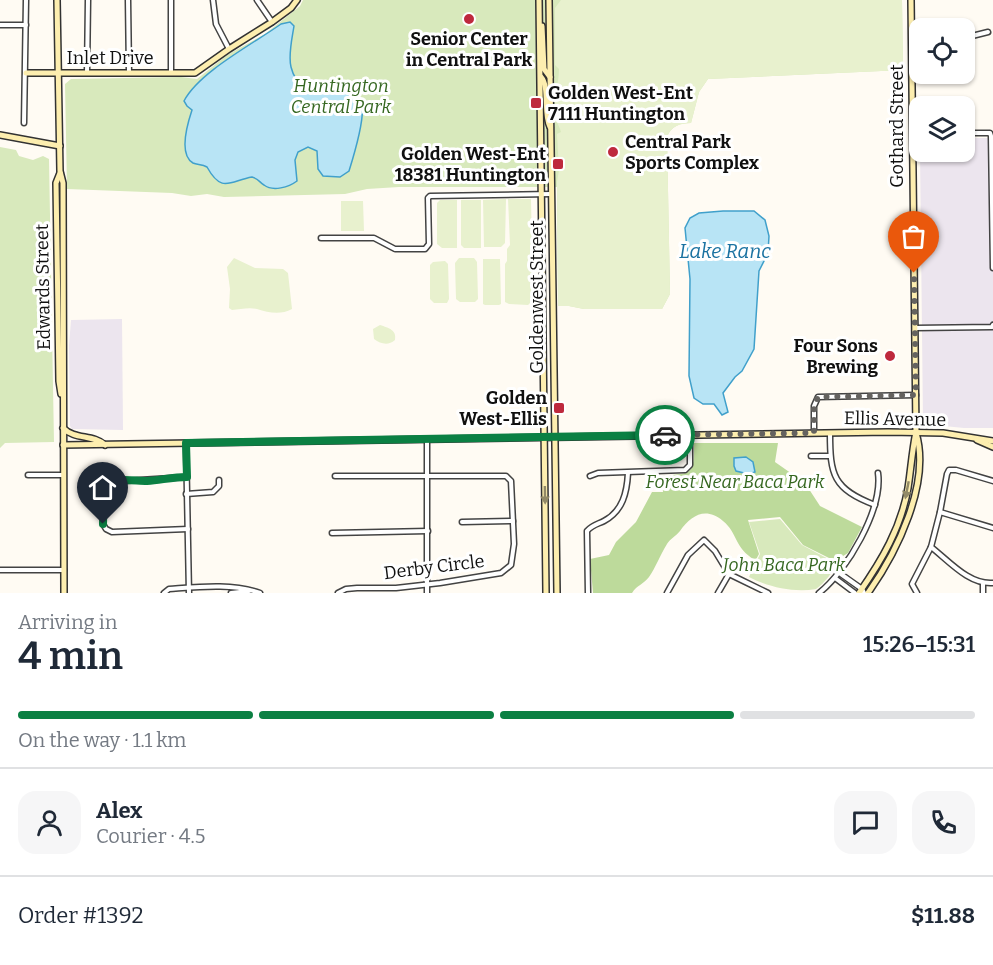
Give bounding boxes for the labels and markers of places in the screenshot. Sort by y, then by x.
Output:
marker: Senior Center in Central Park [462,12,476,26]
place label: Senior Center in Central Park [406,28,533,71]
place label: Golden West-Ent 7111 Huntington [548,82,693,125]
marker: Golden West-Ent 7111 Huntington [529,96,543,110]
place label: Central Park Sports Complex [625,131,760,174]
place label: Golden West-Ent 18381 Huntington [395,143,546,186]
marker: Central Park Sports Complex [606,145,620,159]
marker: Golden West-Ent 18381 Huntington [551,157,565,171]
pin [888,211,939,273]
place label: Four Sons Brewing [794,335,879,378]
marker: Four Sons Brewing [883,349,897,363]
place label: Golden West-Ellis [459,387,547,430]
marker: Golden West-Ellis [552,401,566,415]
pin [77,462,128,524]

